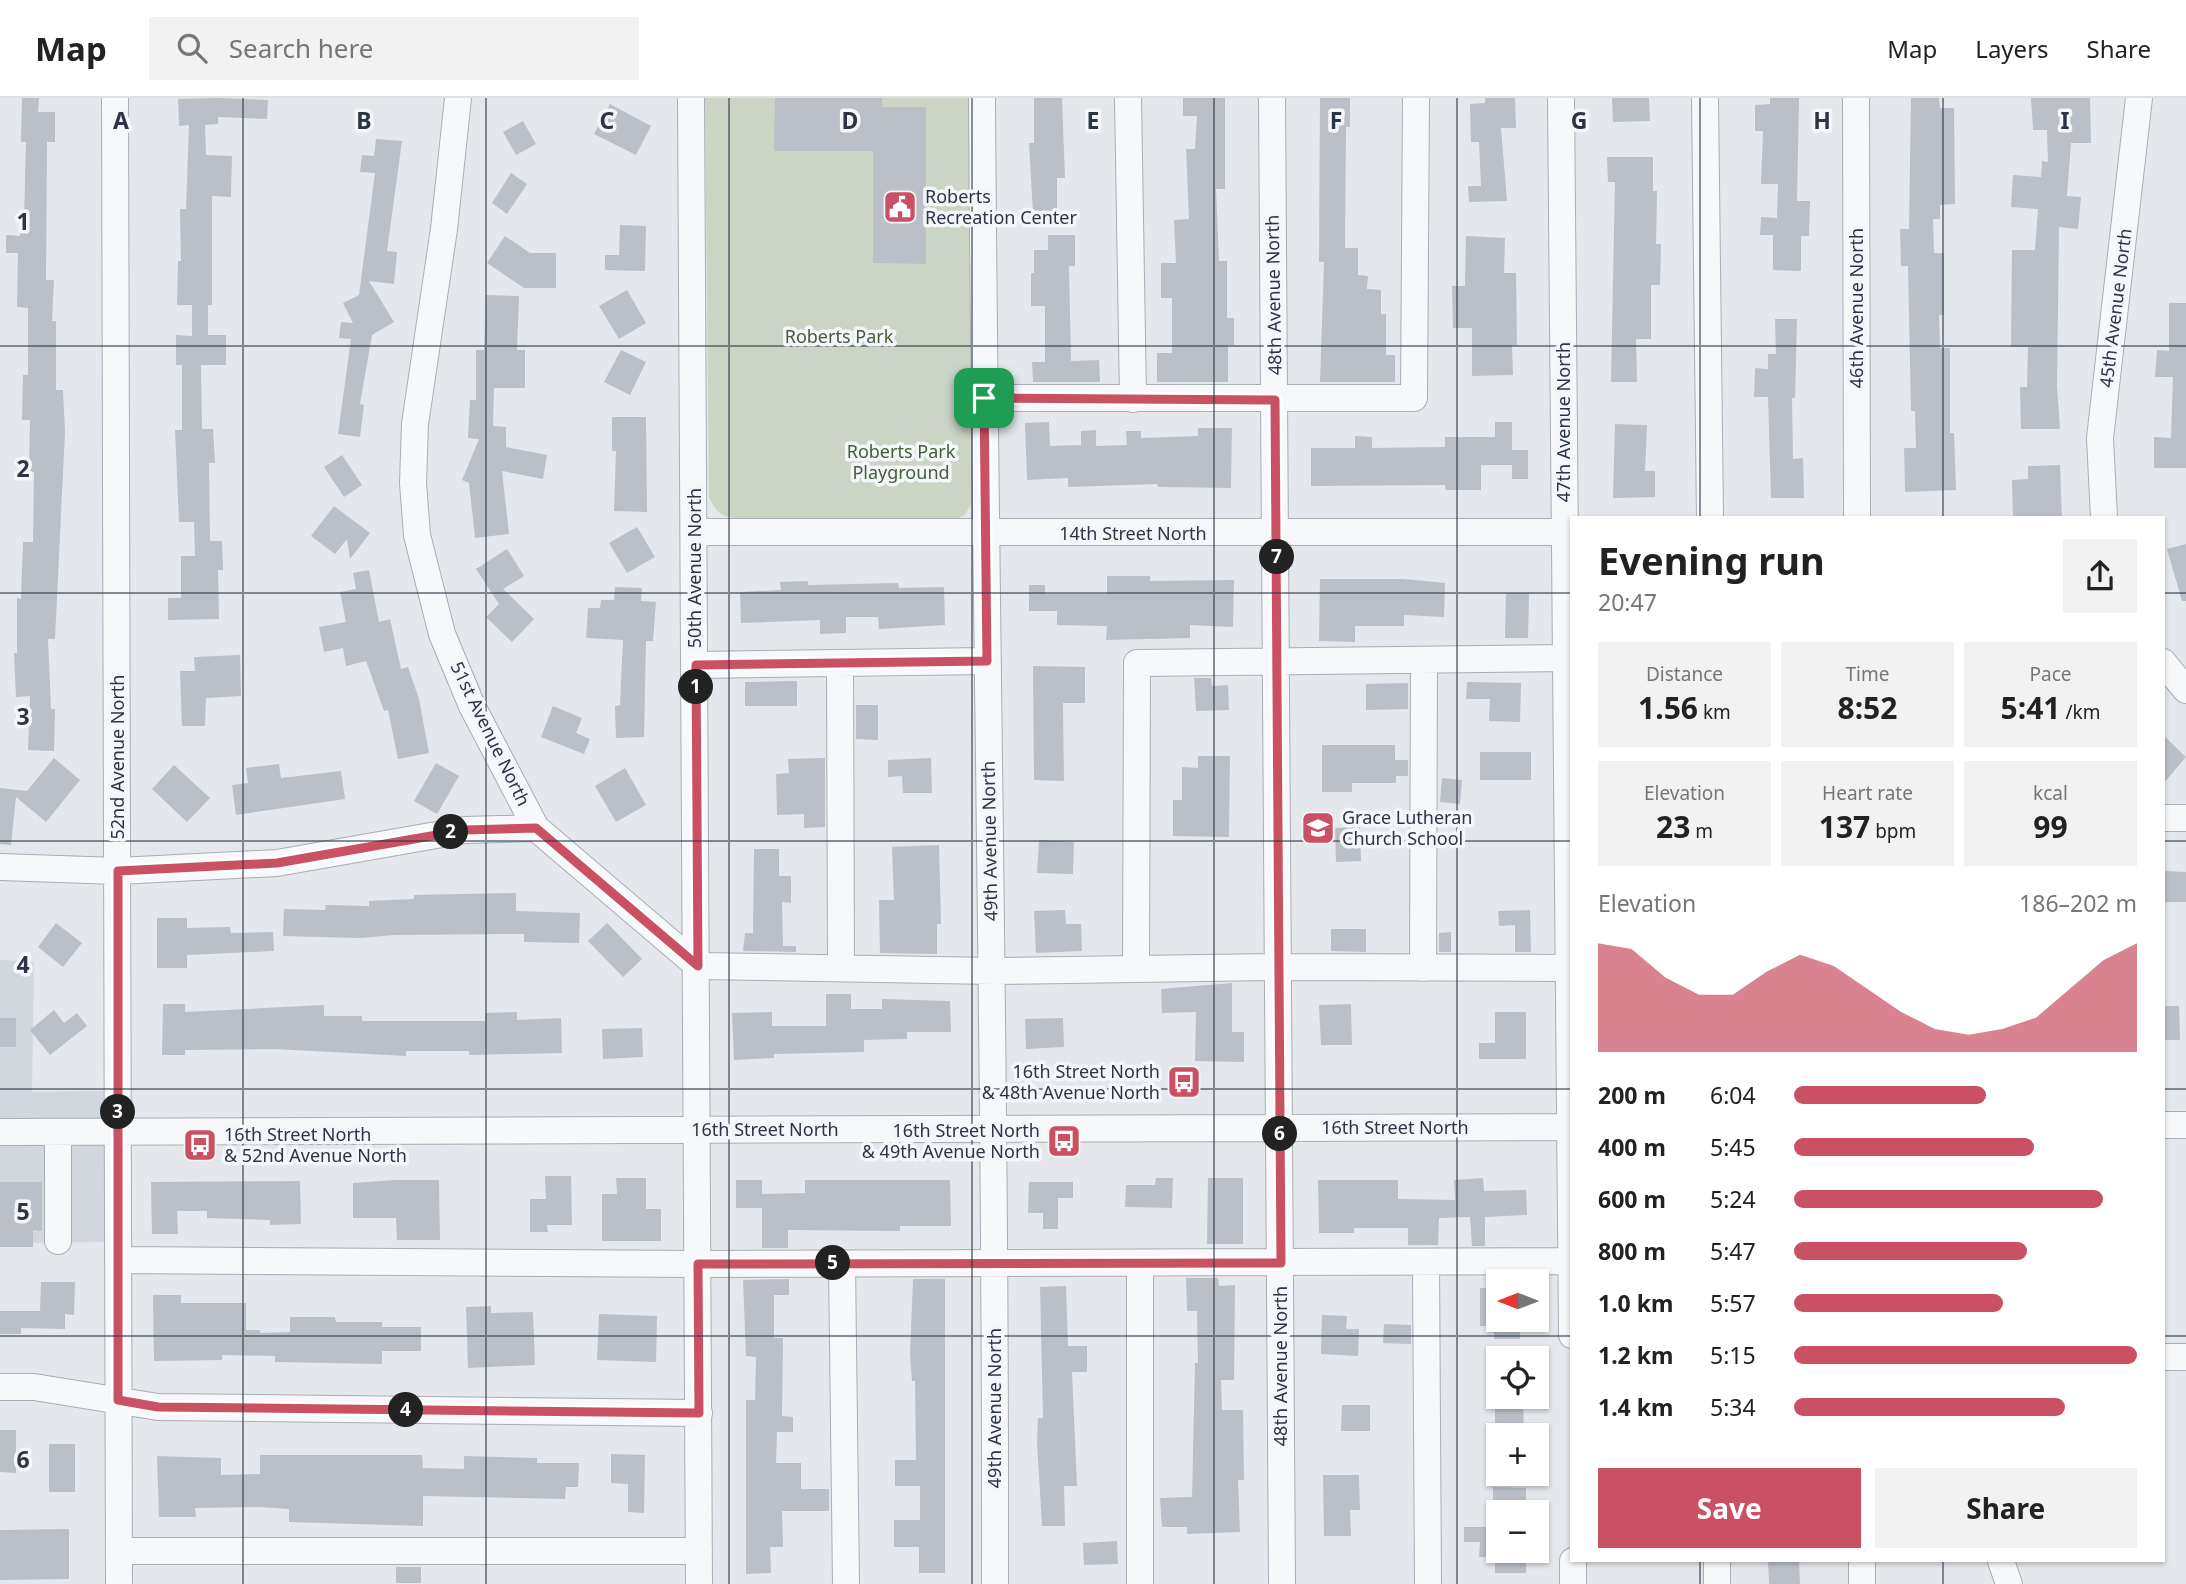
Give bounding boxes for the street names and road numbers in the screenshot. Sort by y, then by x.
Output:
street label: 48th Avenue North [1260,215,1286,375]
street label: 45th Avenue North [2093,227,2137,389]
street label: 46th Avenue North [1844,228,1868,388]
street label: 47th Avenue North [1551,342,1575,502]
street label: 50th Avenue North [682,488,706,648]
street label: 14th Street North [1059,521,1207,545]
street label: 51st Avenue North [446,657,536,810]
street label: 52nd Avenue North [105,675,129,839]
street label: 49th Avenue North [976,761,1002,921]
street label: 16th Street North [1321,1115,1469,1139]
street label: 16th Street North [691,1117,839,1141]
street label: 48th Avenue North [1268,1286,1292,1446]
street label: 49th Avenue North [982,1328,1006,1488]

